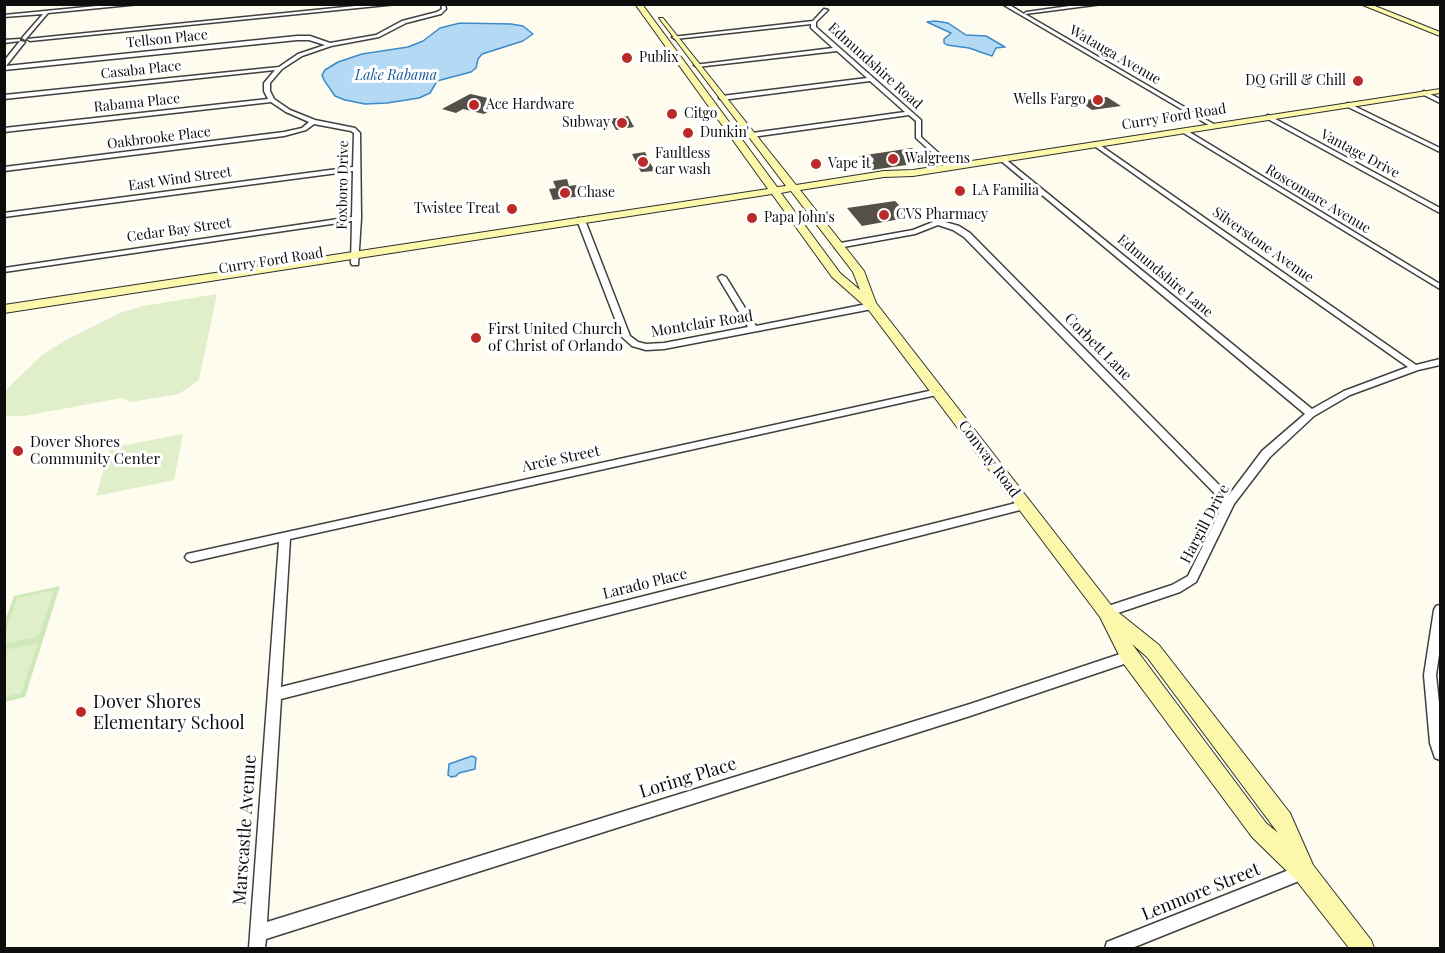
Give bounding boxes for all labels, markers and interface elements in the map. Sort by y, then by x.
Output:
street label: Edmundshire Road [825,19,925,113]
street label: Watauga Avenue [1066,22,1164,88]
street label: Tellson Place [125,26,209,52]
place label: Publix [639,50,678,66]
marker: Publix [620,51,634,65]
street label: Casaba Place [100,57,182,83]
water label: Lake Rabama [355,68,437,84]
place label: DQ Grill & Chill [1245,73,1346,89]
marker: DQ Grill & Chill [1351,74,1365,88]
street label: Rabama Place [93,90,181,116]
place label: Wells Fargo [1014,92,1086,108]
marker: Wells Fargo [1091,93,1105,107]
place label: Ace Hardware [486,97,574,113]
marker: Ace Hardware [467,98,481,112]
street label: Curry Ford Road [1121,100,1227,134]
place label: Citgo [684,106,717,122]
marker: Citgo [665,107,679,121]
place label: Subway [562,115,610,131]
marker: Subway [615,116,629,130]
street label: Oakbrooke Place [106,123,212,153]
place label: Dunkin' [700,125,749,141]
marker: Dunkin' [681,126,695,140]
street label: Vantage Drive [1318,126,1402,182]
street label: Foxboro Drive [334,140,352,230]
place label: Faultless car wash [655,146,711,178]
place label: Walgreens [905,151,970,167]
marker: Walgreens [886,152,900,166]
marker: Faultless car wash [636,155,650,169]
place label: Vape it [828,156,871,172]
marker: Vape it [809,157,823,171]
street label: Roscomare Avenue [1262,161,1374,237]
street label: East Wind Street [127,163,233,195]
place label: LA Familia [972,183,1039,199]
marker: LA Familia [953,184,967,198]
place label: Chase [577,185,615,201]
marker: Chase [558,186,572,200]
place label: Twistee Treat [414,201,500,217]
marker: Twistee Treat [505,202,519,216]
street label: Silverstone Avenue [1209,204,1317,286]
place label: CVS Pharmacy [896,207,988,223]
marker: CVS Pharmacy [877,208,891,222]
place label: Papa John's [764,210,835,226]
marker: Papa John's [745,211,759,225]
street label: Cedar Bay Street [126,214,232,246]
street label: Edmundshire Lane [1114,231,1216,321]
street label: Curry Ford Road [218,244,324,278]
street label: Montclair Road [650,307,754,341]
street label: Corbett Lane [1061,310,1135,384]
place label: First United Church of Christ of Orlando [488,320,623,355]
marker: First United Church of Christ of Orlando [469,331,483,345]
street label: Conway Road [954,417,1024,501]
place label: Dover Shores Community Center [30,433,160,468]
street label: Arcie Street [520,442,602,476]
marker: Dover Shores Community Center [11,444,25,458]
street label: Hargill Drive [1177,481,1233,567]
street label: Larado Place [601,565,689,603]
place label: Dover Shores Elementary School [93,691,245,734]
marker: Dover Shores Elementary School [74,705,88,719]
street label: Loring Place [637,753,739,803]
street label: Marscastle Avenue [229,754,261,906]
street label: Lenmore Street [1139,858,1263,926]

